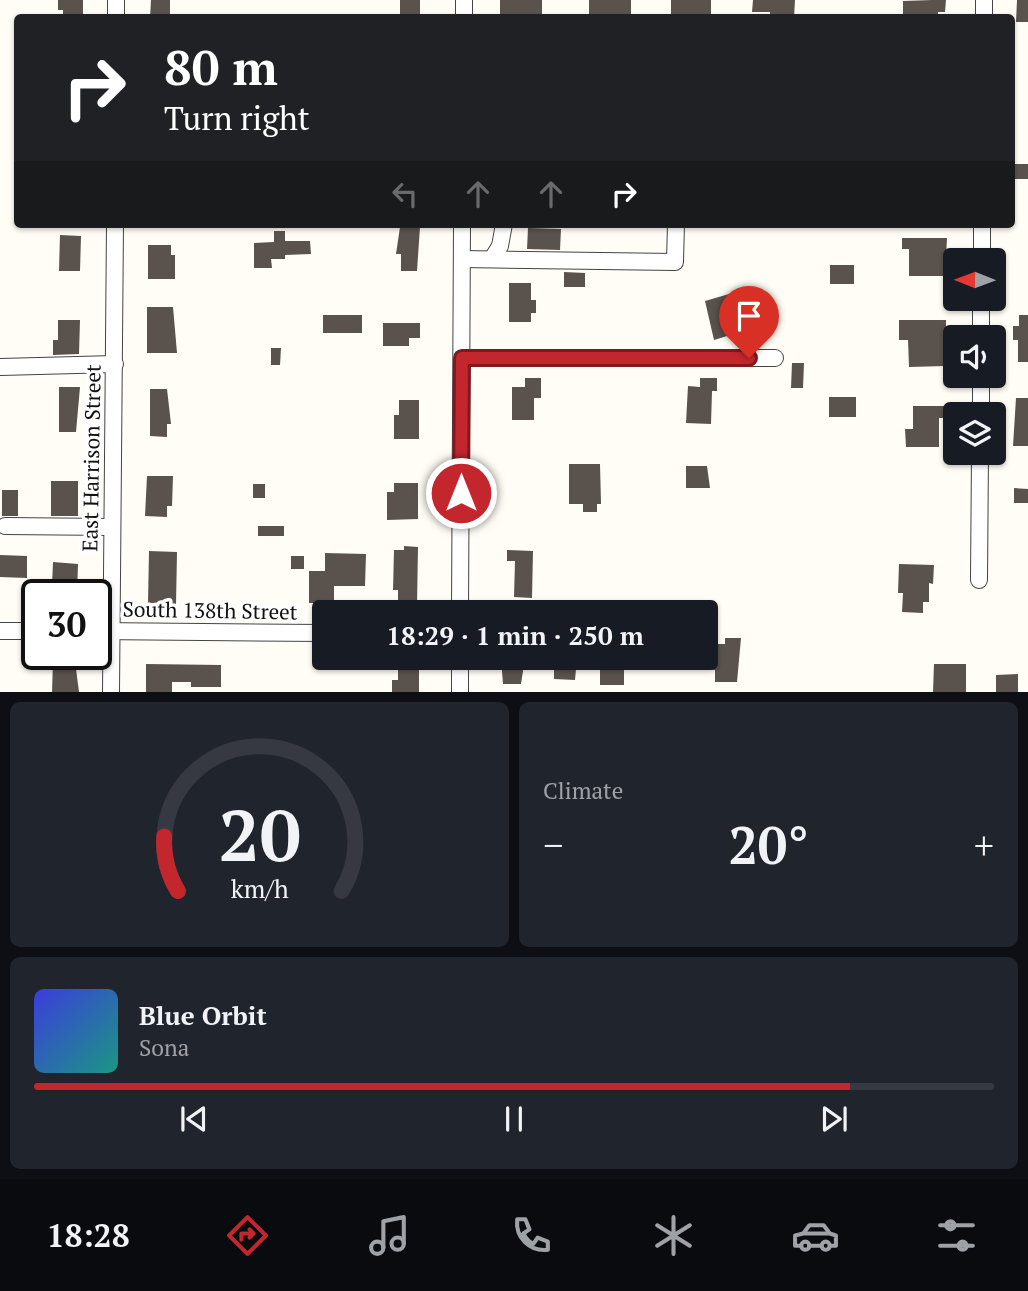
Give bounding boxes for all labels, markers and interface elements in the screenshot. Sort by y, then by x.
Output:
text: 80 m [164,34,278,99]
icon: right [49,42,140,133]
text: Turn right [164,97,310,139]
icon: left [386,175,424,213]
icon: ahead [459,175,497,213]
icon: ahead [532,175,570,213]
icon: right [605,175,643,213]
north arrow [943,248,1006,312]
map controls [943,248,1006,465]
pin [719,286,779,358]
icon: arrive [730,297,768,335]
button: sound [943,325,1006,388]
street label: East Harrison Street [75,364,107,552]
button: layers [943,402,1006,465]
position arrow [424,456,498,530]
speed limit sign: 30 [21,579,112,670]
street label: South 138th Street [122,594,298,626]
text: 18:29 · 1 min · 250 m [386,618,644,652]
text: Climate [543,775,623,806]
text: 20 [218,785,301,882]
text: 20° [728,810,809,879]
text: − [543,820,563,870]
text: + [974,820,994,870]
text: km/h [231,871,289,904]
text: Blue Orbit [139,998,267,1032]
text: Sona [139,1032,189,1063]
icon: previous [175,1100,213,1138]
icon: pause [495,1100,533,1138]
icon: next [815,1100,853,1138]
icon: directions [223,1211,272,1260]
icon: music [365,1211,414,1260]
icon: phone [507,1211,556,1260]
icon: climate [649,1211,698,1260]
icon: car [791,1211,840,1260]
icon: filters [932,1211,981,1260]
text: 18:28 [46,1214,130,1256]

